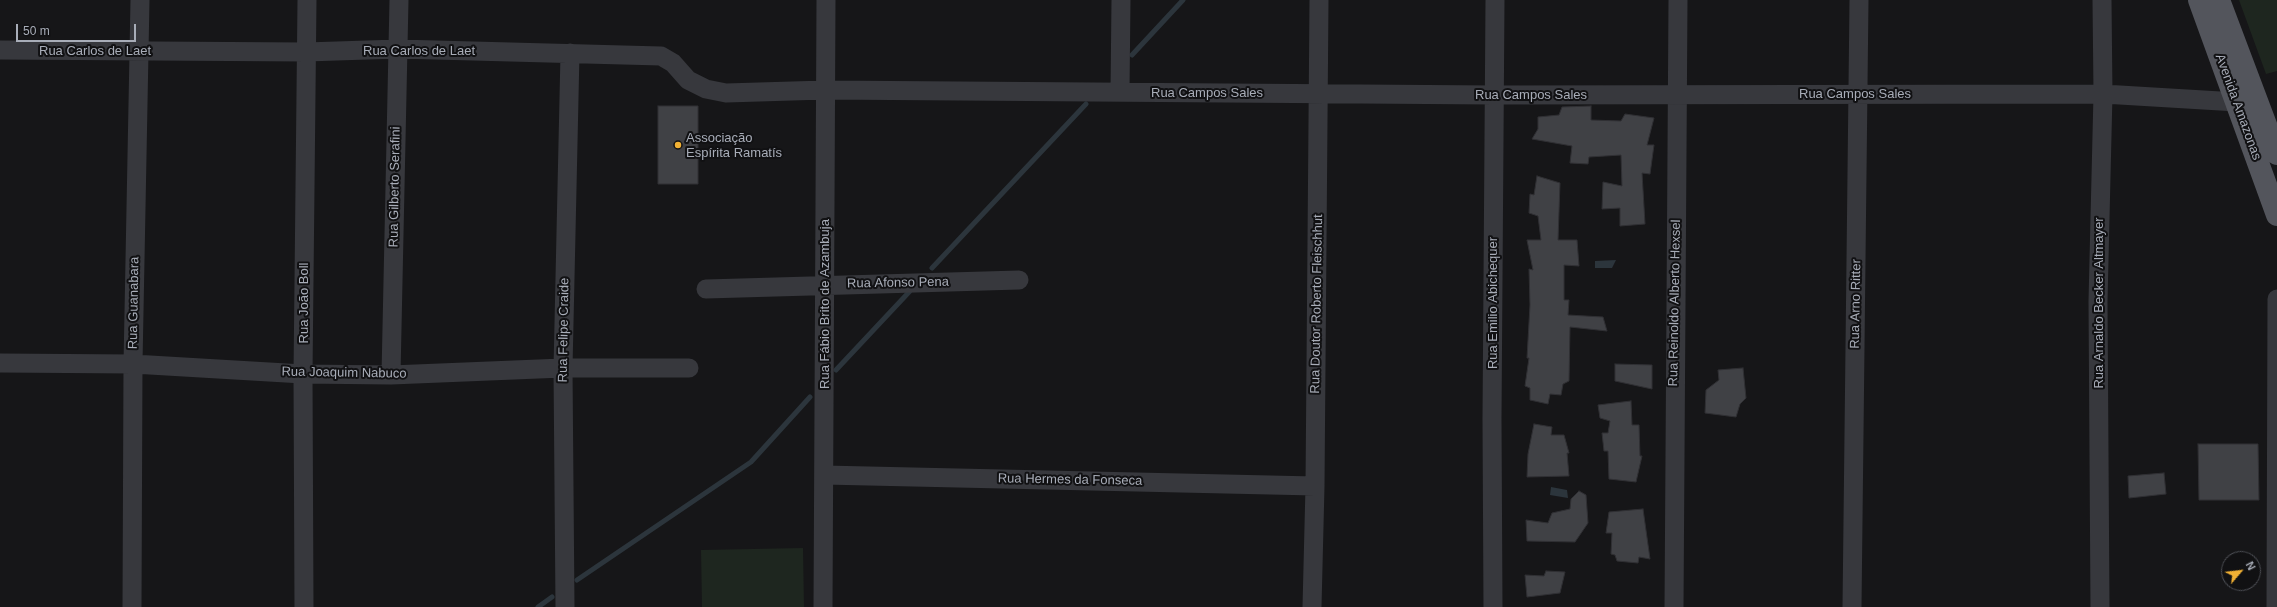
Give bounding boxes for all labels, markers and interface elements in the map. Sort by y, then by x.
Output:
scale bar [18,16,138,42]
text: 50 m [23,24,50,38]
street label: Rua Carlos de Laet [39,43,151,59]
street label: Rua Carlos de Laet [363,43,475,59]
street label: Avenida Amazonas [2212,52,2264,162]
street label: Rua Campos Sales [1151,85,1263,101]
street label: Rua Campos Sales [1799,86,1911,102]
street label: Rua Campos Sales [1475,87,1587,103]
street label: Rua Gilberto Serafini [386,127,404,247]
place label: Associação Espírita Ramatís [686,130,782,161]
marker: Associação Espírita Ramatís [673,140,683,150]
street label: Rua Doutor Roberto Fleischhut [1308,214,1326,394]
street label: Rua Arnaldo Becker Altmayer [2091,217,2107,389]
street label: Rua Fábio Brito de Azambuja [817,219,833,389]
street label: Rua Reinoldo Alberto Hexsel [1666,219,1684,387]
street label: Rua Emilio Abichequer [1485,237,1501,369]
street label: Rua Guanabara [125,257,143,349]
street label: Rua Arno Ritter [1847,259,1865,349]
street label: Rua João Boll [296,263,312,343]
street label: Rua Afonso Pena [847,274,949,292]
street label: Rua Felipe Craide [555,277,573,383]
street label: Rua Joaquim Nabuco [281,364,407,382]
street label: Rua Hermes da Fonseca [998,471,1142,489]
north arrow [2221,551,2261,591]
text: N [2244,560,2258,572]

